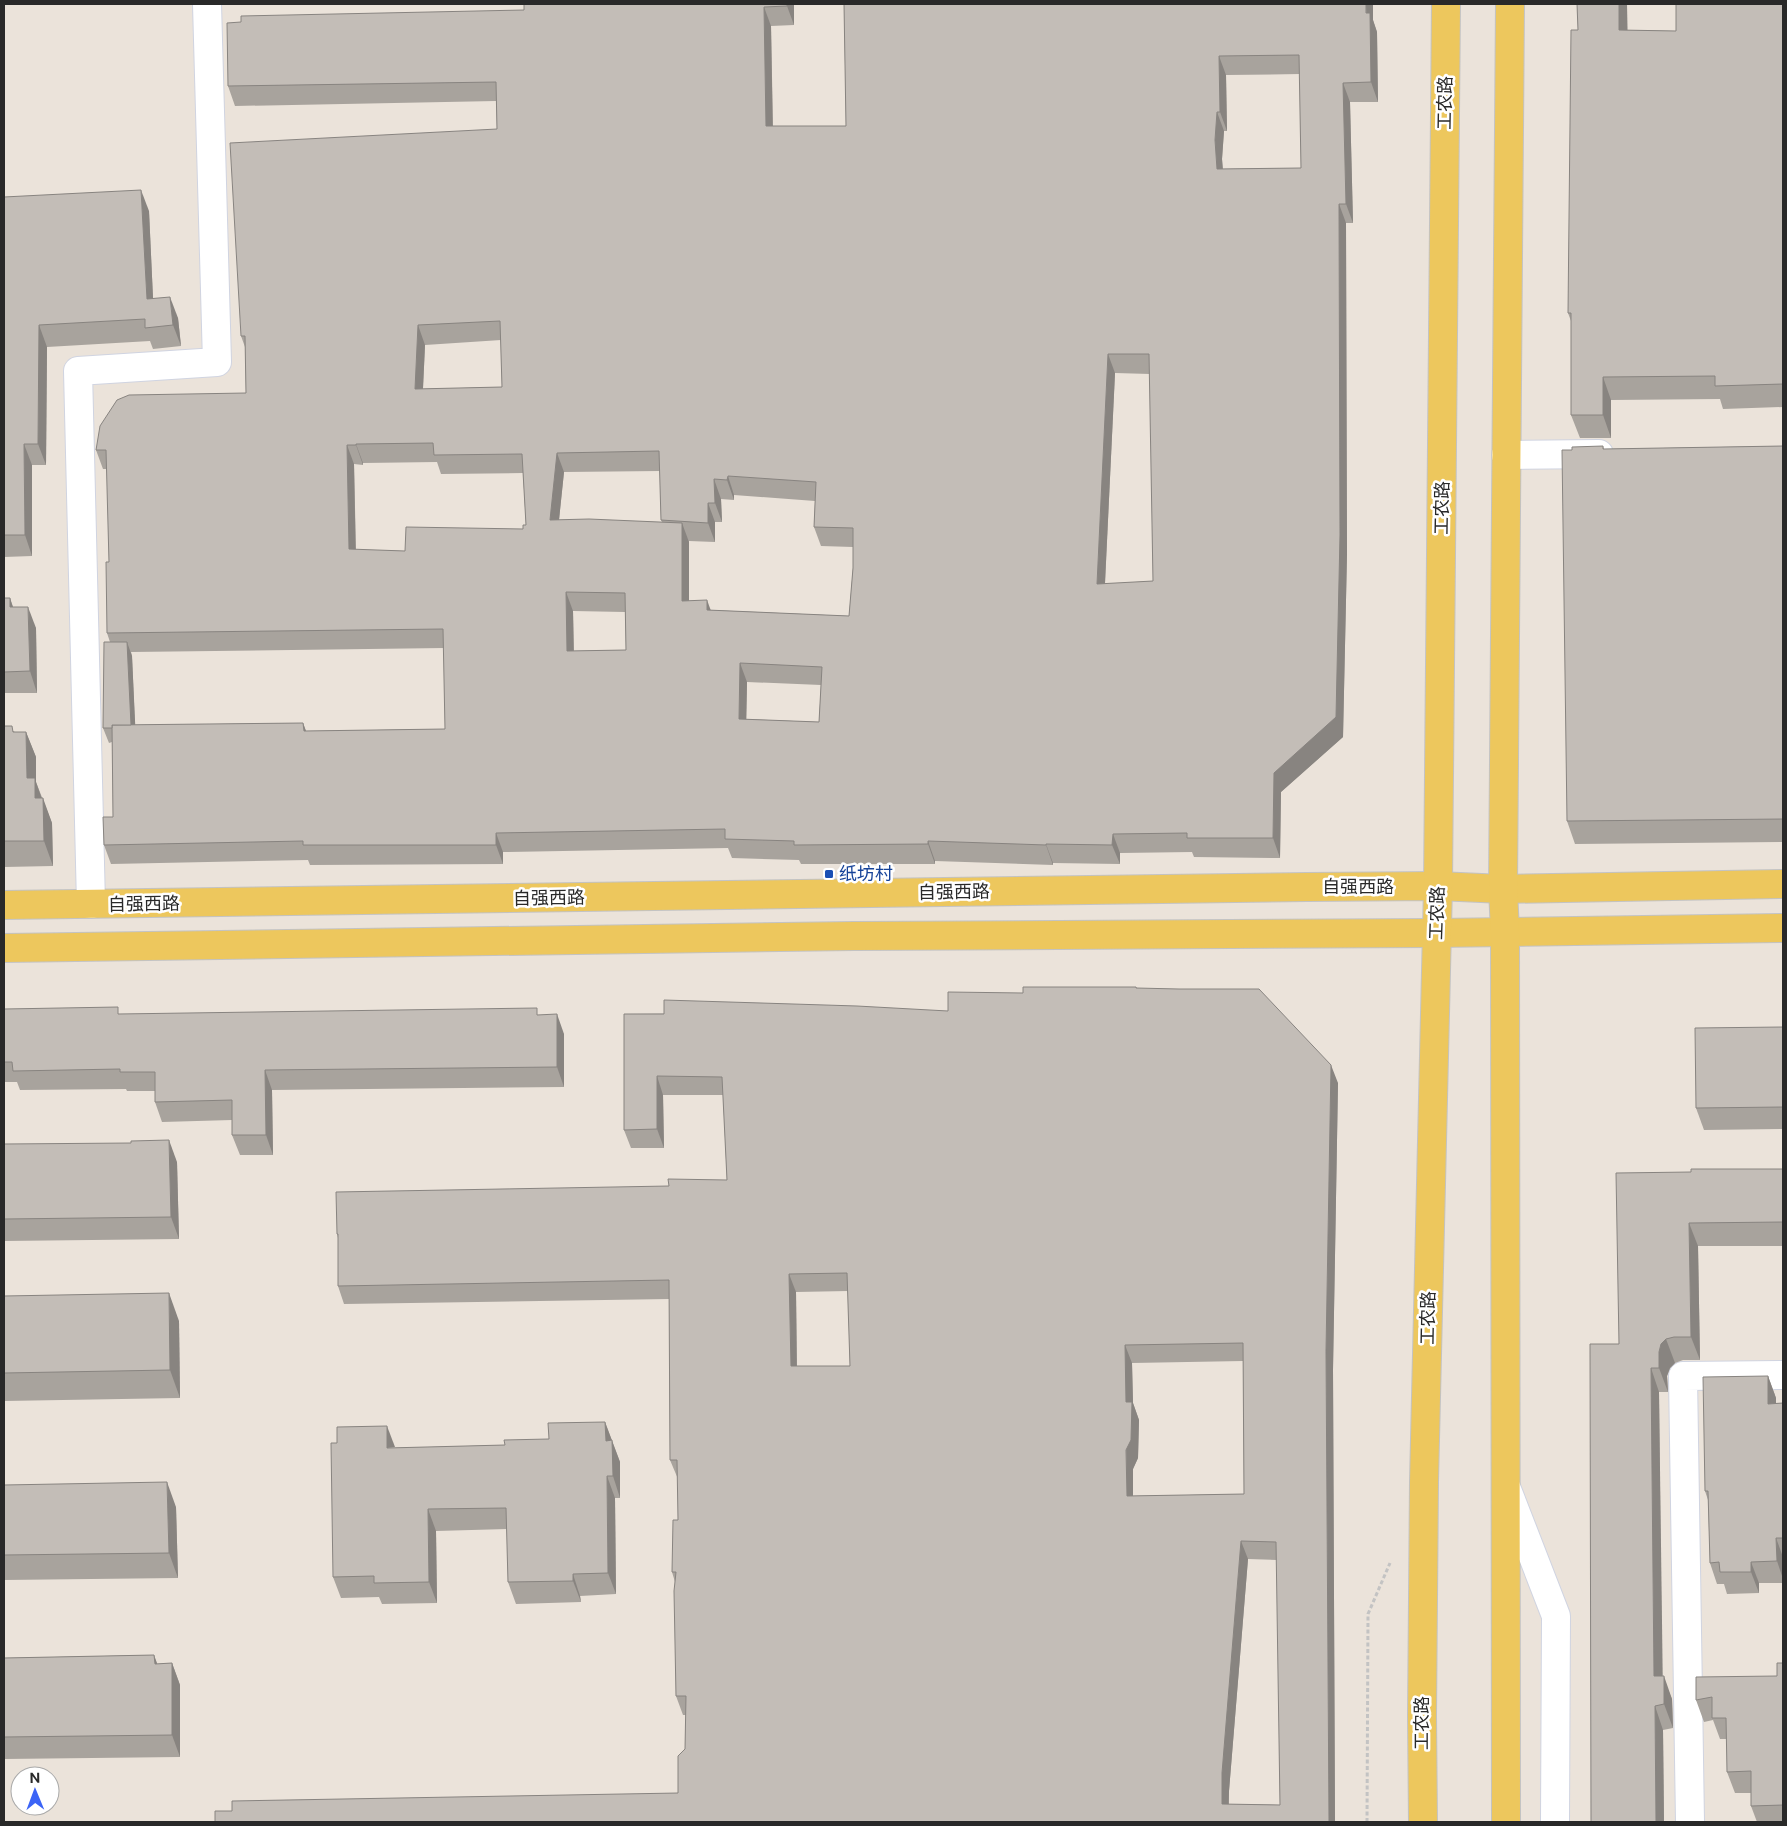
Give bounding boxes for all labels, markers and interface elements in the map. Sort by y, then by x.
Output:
street label: 工农路 [1434,76,1455,130]
street label: 工农路 [1431,481,1452,535]
place label: 纸坊村 [839,863,893,884]
marker: 纸坊村 [823,868,835,880]
street label: 自强西路 [1322,876,1394,897]
street label: 自强西路 [918,880,990,903]
street label: 自强西路 [513,886,585,909]
street label: 工农路 [1425,886,1448,940]
street label: 自强西路 [108,892,180,915]
street label: 工农路 [1417,1291,1438,1345]
street label: 工农路 [1411,1696,1432,1750]
north arrow [10,1766,60,1816]
text: N [29,1770,40,1786]

